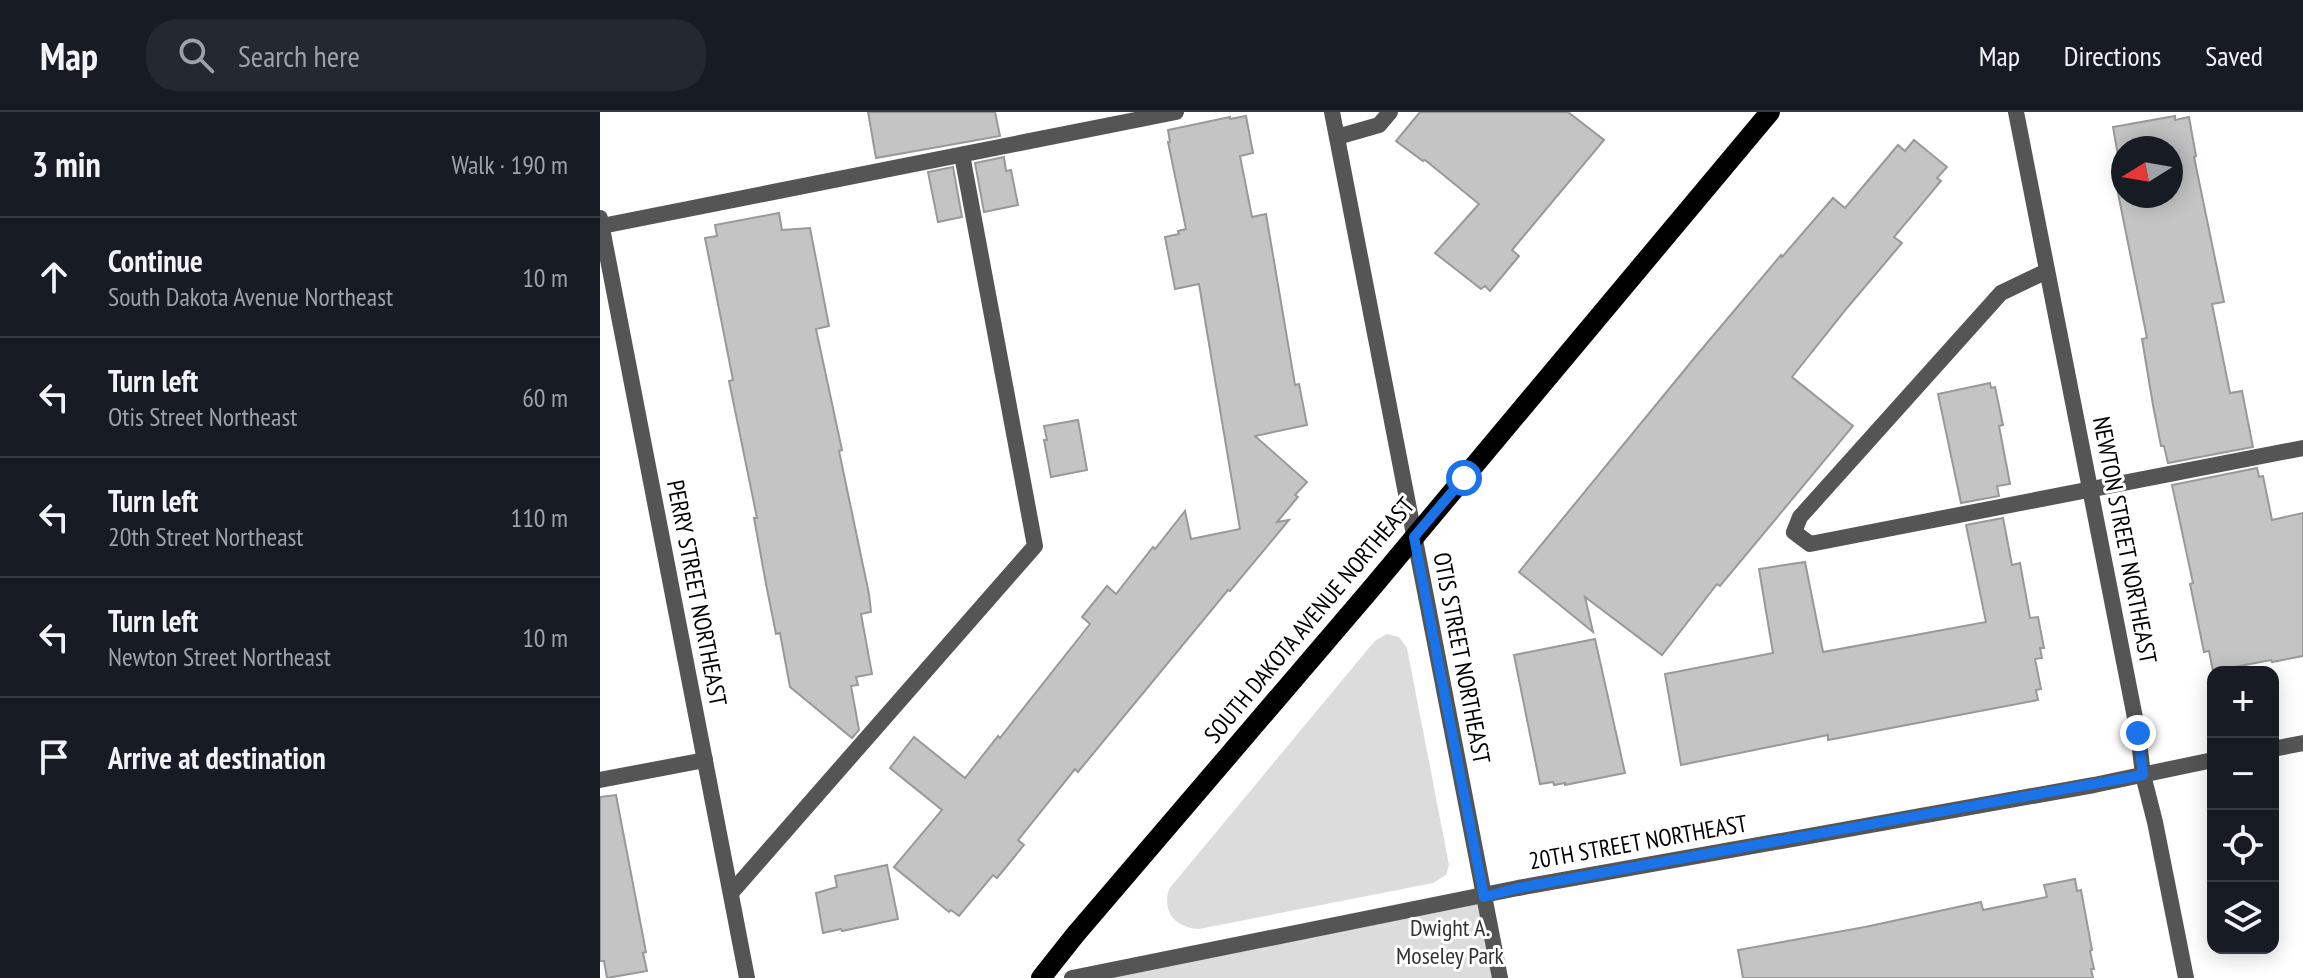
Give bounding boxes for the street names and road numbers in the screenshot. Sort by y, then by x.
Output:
street label: NEWTON STREET NORTHEAST [2086,414,2164,666]
street label: PERRY STREET NORTHEAST [660,477,734,709]
street label: SOUTH DAKOTA AVENUE NORTHEAST [1197,491,1421,749]
street label: OTIS STREET NORTHEAST [1426,550,1498,767]
street label: 20TH STREET NORTHEAST [1526,807,1750,876]

